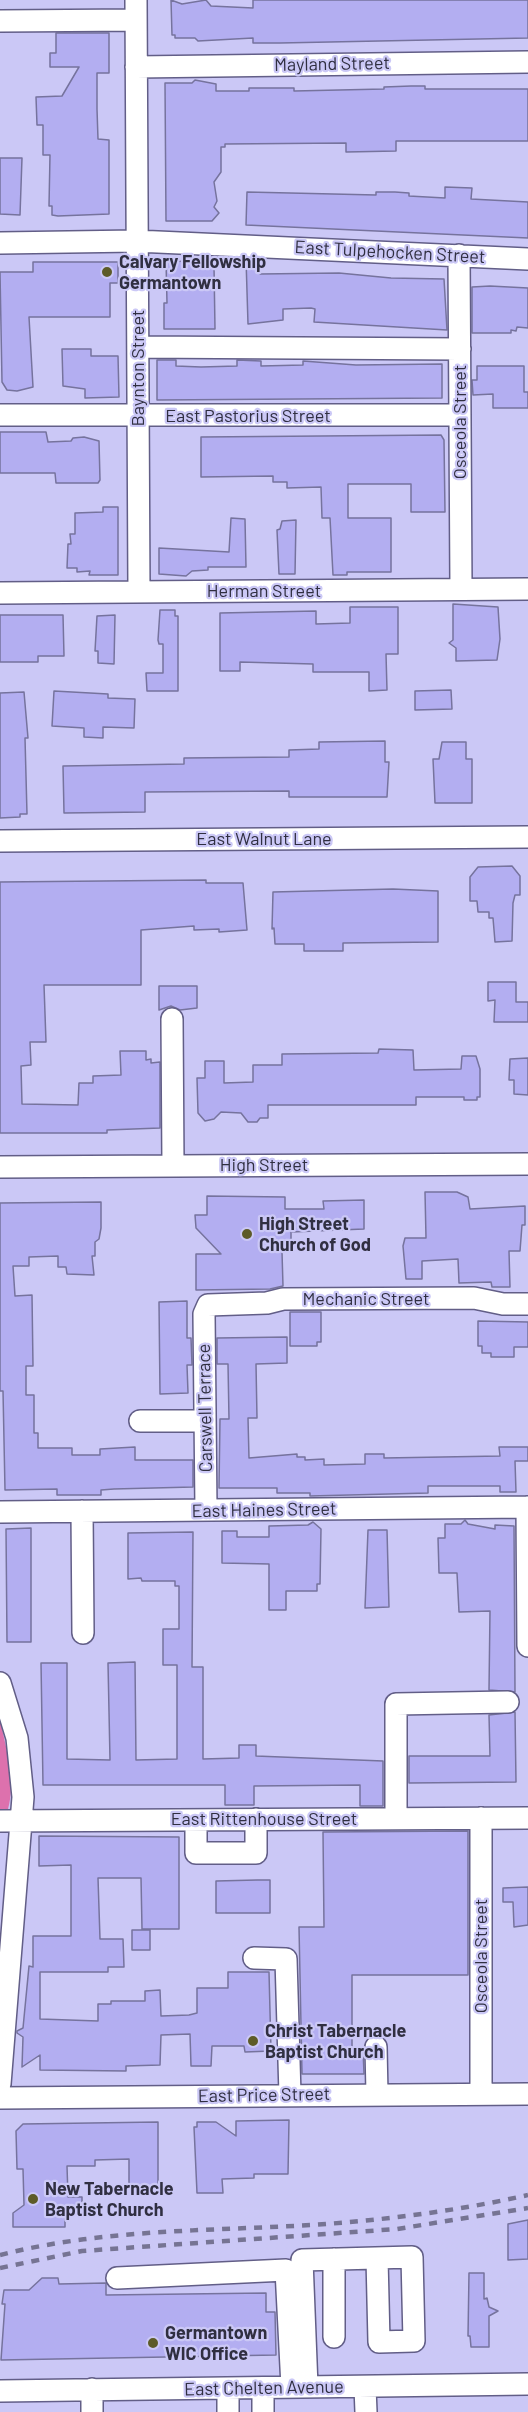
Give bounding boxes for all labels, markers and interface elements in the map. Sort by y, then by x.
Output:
street label: Mayland Street [274,52,390,76]
street label: East Tulpehocken Street [294,236,486,268]
place label: Calvary Fellowship Germantown [119,251,266,294]
marker: Calvary Fellowship Germantown [100,265,114,279]
street label: Baynton Street [127,310,149,426]
street label: Osceola Street [449,365,471,479]
street label: East Pastorius Street [165,405,331,427]
street label: Herman Street [207,580,321,602]
street label: East Walnut Lane [196,828,332,850]
street label: High Street [220,1154,308,1176]
place label: High Street Church of God [259,1213,371,1256]
marker: High Street Church of God [240,1227,254,1241]
street label: Mechanic Street [302,1288,430,1310]
street label: Carswell Terrace [193,1344,217,1472]
street label: East Haines Street [191,1498,337,1522]
street label: East Rittenhouse Street [171,1808,357,1830]
street label: Osceola Street [470,1899,492,2013]
place label: Christ Tabernacle Baptist Church [265,2020,406,2062]
marker: Christ Tabernacle Baptist Church [246,2034,260,2048]
street label: East Price Street [198,2083,330,2107]
place label: New Tabernacle Baptist Church [45,2178,173,2220]
marker: New Tabernacle Baptist Church [26,2192,40,2206]
place label: Germantown WIC Office [165,2322,267,2364]
marker: Germantown WIC Office [146,2336,160,2350]
street label: East Chelten Avenue [184,2376,344,2400]

